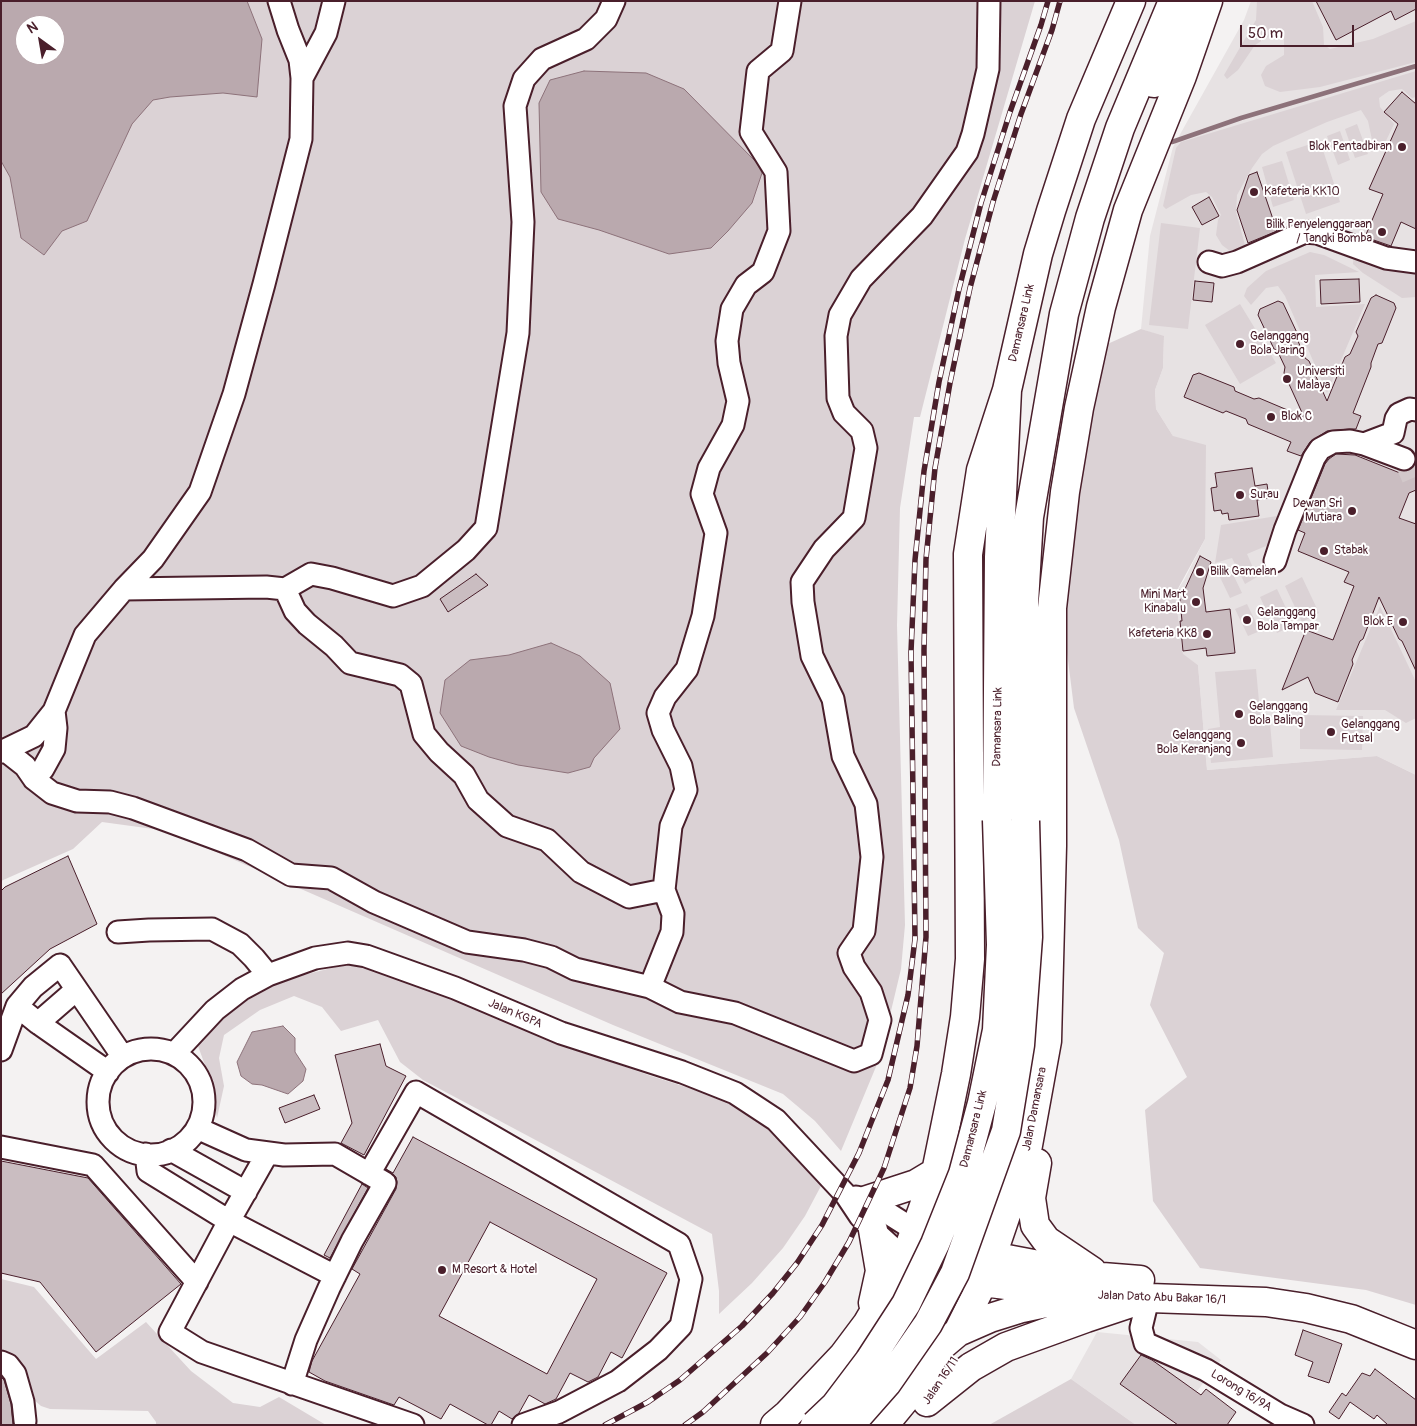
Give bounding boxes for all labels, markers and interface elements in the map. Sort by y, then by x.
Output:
north arrow [15,15,65,65]
scale bar [1242,15,1356,47]
text: N [24,18,41,37]
text: 50 m [1248,24,1283,43]
place label: Blok Pentadbiran [1309,140,1392,154]
marker: Blok Pentadbiran [1396,141,1408,153]
place label: Kafeteria KK10 [1264,185,1340,199]
marker: Kafeteria KK10 [1248,186,1260,198]
place label: Bilik Penyelenggaraan / Tangki Bomba [1266,218,1372,246]
marker: Bilik Penyelenggaraan / Tangki Bomba [1376,226,1388,238]
street label: Damansara Link [1006,283,1038,363]
place label: Gelanggang Bola Jaring [1250,330,1309,358]
marker: Gelanggang Bola Jaring [1234,338,1246,350]
place label: Universiti Malaya [1297,365,1344,393]
marker: Universiti Malaya [1281,373,1293,385]
place label: Blok C [1281,410,1312,424]
marker: Blok C [1265,411,1277,423]
place label: Surau [1250,488,1279,502]
marker: Surau [1234,489,1246,501]
place label: Dewan Sri Mutiara [1292,497,1342,525]
marker: Dewan Sri Mutiara [1346,505,1358,517]
place label: Stabak [1334,544,1368,558]
marker: Stabak [1318,545,1330,557]
place label: Bilik Gamelan [1210,565,1277,579]
marker: Bilik Gamelan [1194,566,1206,578]
place label: Mini Mart Kinabalu [1140,588,1186,616]
marker: Mini Mart Kinabalu [1190,596,1202,608]
place label: Gelanggang Bola Tampar [1257,606,1319,634]
marker: Gelanggang Bola Tampar [1241,614,1253,626]
place label: Blok E [1363,615,1393,629]
marker: Blok E [1397,616,1409,628]
place label: Kafeteria KK8 [1128,627,1197,641]
marker: Kafeteria KK8 [1201,628,1213,640]
street label: Damansara Link [990,687,1006,767]
place label: Gelanggang Bola Baling [1249,700,1308,728]
marker: Gelanggang Bola Baling [1233,708,1245,720]
place label: Gelanggang Futsal [1341,718,1400,746]
marker: Gelanggang Futsal [1325,726,1337,738]
place label: Gelanggang Bola Keranjang [1156,729,1231,757]
marker: Gelanggang Bola Keranjang [1235,737,1247,749]
street label: Jalan KGPA [486,996,544,1032]
street label: Jalan Damansara [1020,1066,1050,1152]
street label: Damansara Link [957,1089,991,1169]
place label: M Resort & Hotel [452,1263,537,1277]
marker: M Resort & Hotel [436,1264,448,1276]
street label: Jalan Dato Abu Bakar 16/1 [1098,1289,1226,1307]
street label: Jalan 16/11 [920,1355,962,1407]
street label: Lorong 16/9A [1208,1367,1274,1415]

